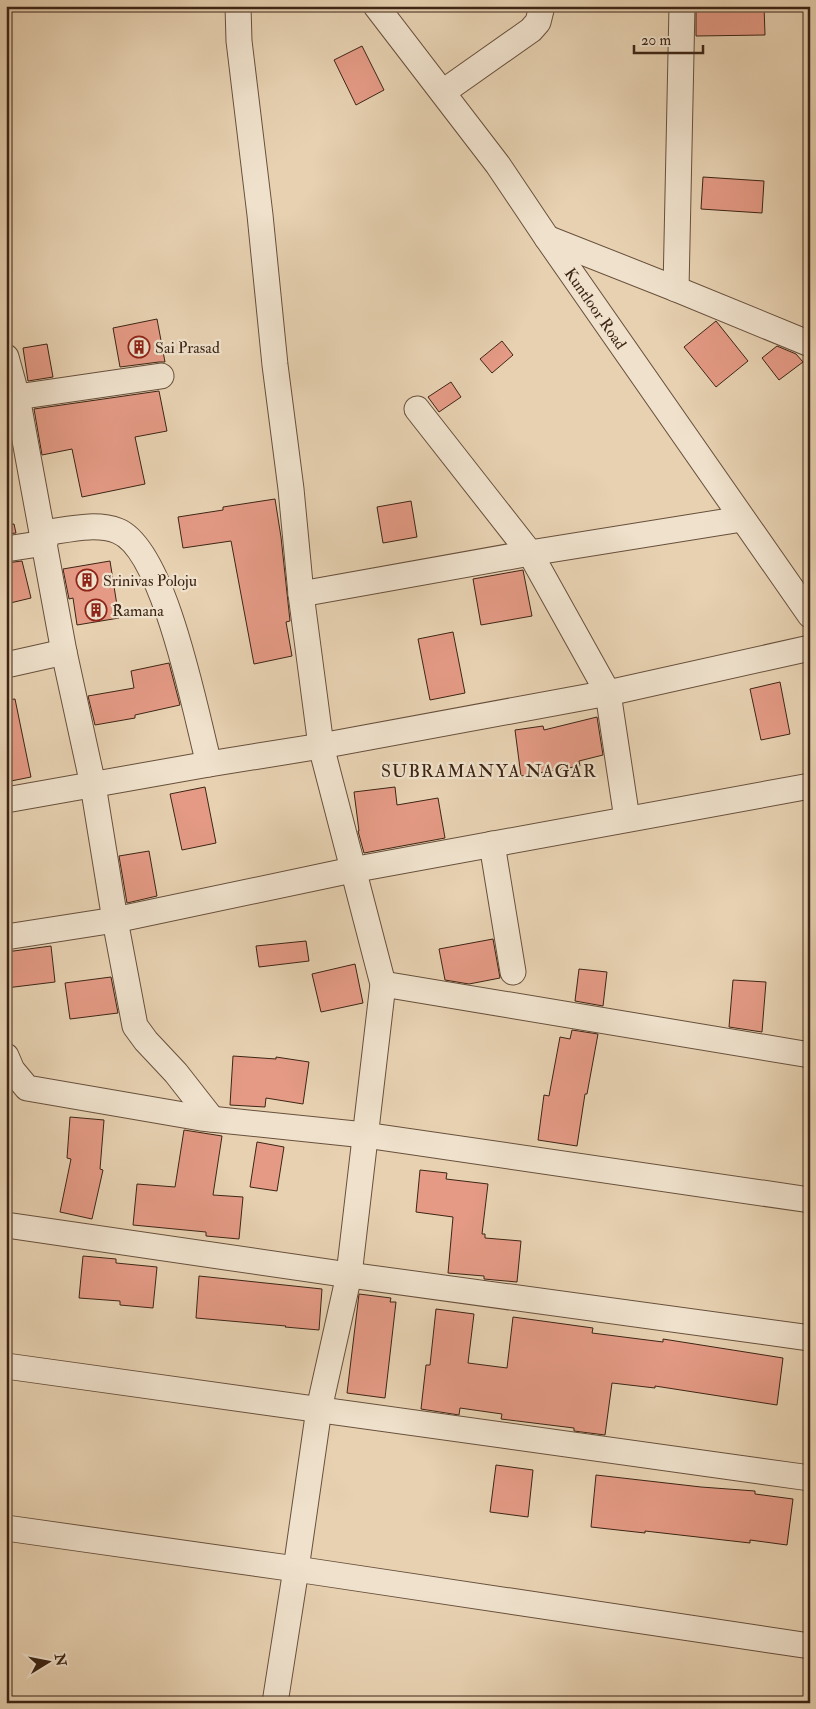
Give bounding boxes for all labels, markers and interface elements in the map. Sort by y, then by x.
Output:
scale bar [634,22,702,54]
text: 20 m [641,31,671,50]
street label: Kuntloor Road [560,264,631,354]
building icon: Sai Prasad [127,335,151,359]
place label: Sai Prasad [155,338,220,358]
building icon: Srinivas Poloju [75,568,99,592]
place label: Srinivas Poloju [103,571,197,591]
building icon: Ramana [84,598,108,622]
place label: Ramana [112,601,164,621]
district label: SUBRAMANYA NAGAR [381,760,597,783]
north arrow [22,1636,72,1686]
text: N [51,1651,70,1668]

